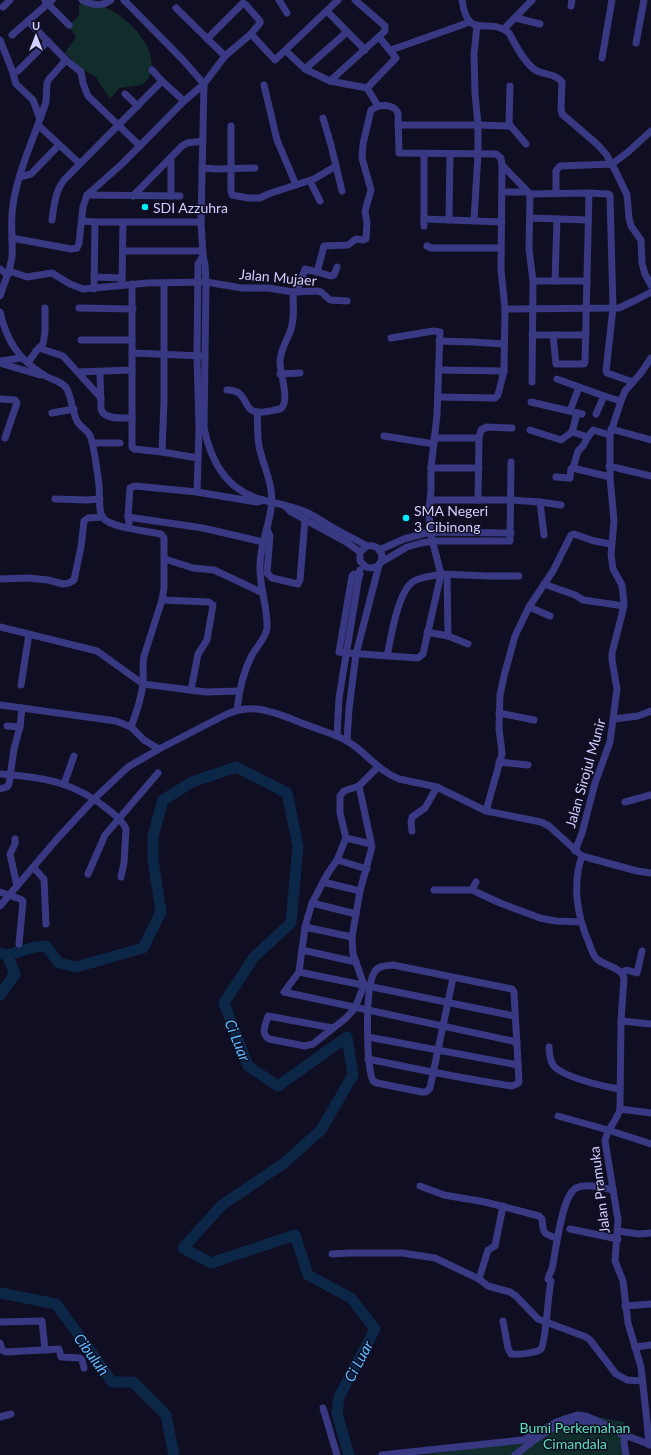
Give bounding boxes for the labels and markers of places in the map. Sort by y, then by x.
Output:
place label: SDI Azzuhra [153,199,228,216]
marker: SDI Azzuhra [140,202,150,212]
place label: SMA Negeri 3 Cibinong [414,502,488,535]
marker: SMA Negeri 3 Cibinong [401,513,411,523]

